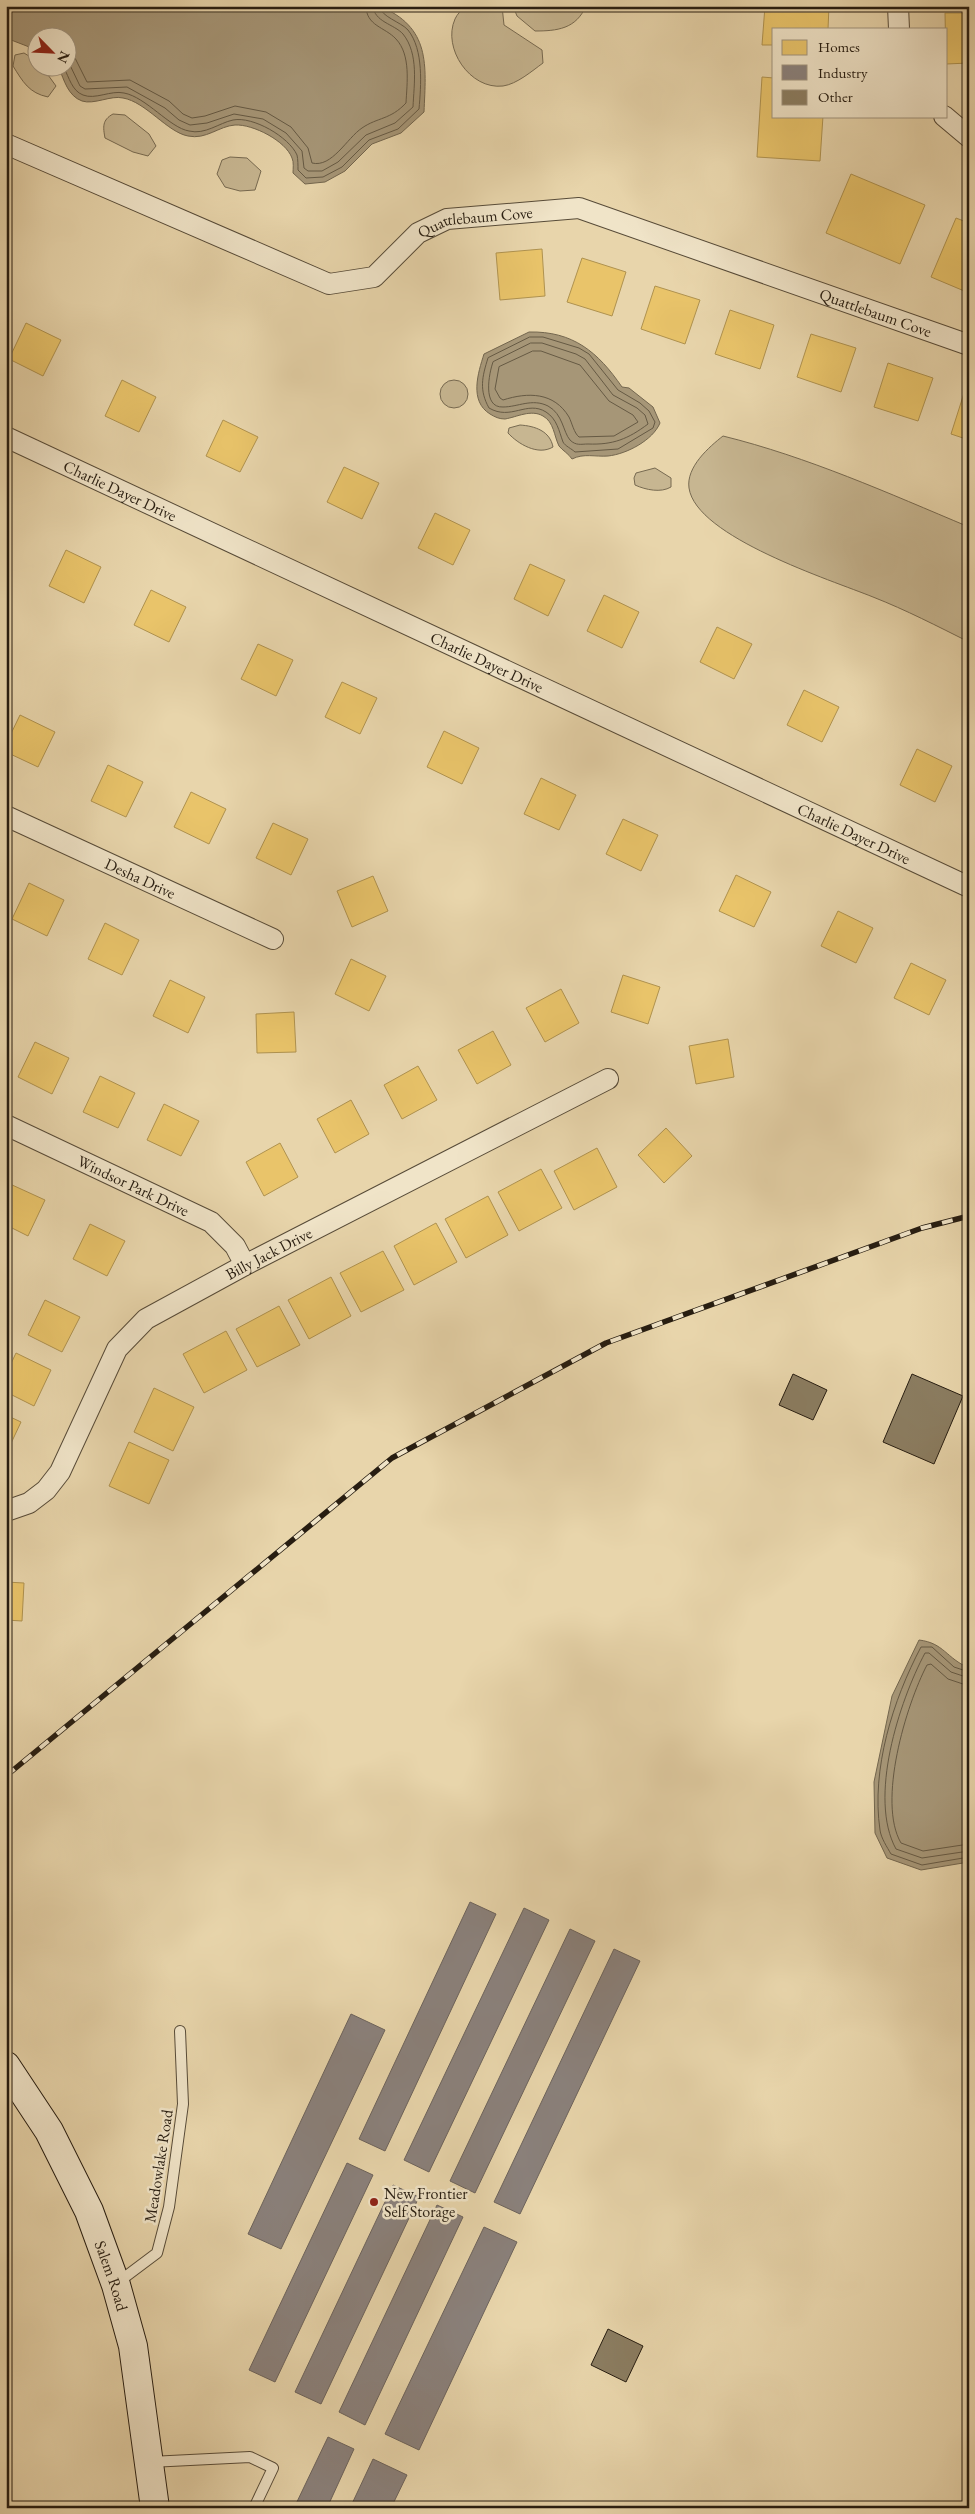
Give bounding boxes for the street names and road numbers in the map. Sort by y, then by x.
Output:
street label: Quattlebaum Cove [414,202,533,243]
street label: Quattlebaum Cove [817,283,935,342]
street label: Charlie Dayer Drive [60,455,180,526]
street label: Charlie Dayer Drive [427,627,547,698]
street label: Charlie Dayer Drive [794,798,914,869]
street label: Desha Drive [102,853,179,904]
street label: Windsor Park Drive [74,1150,193,1221]
street label: Billy Jack Drive [222,1223,316,1285]
street label: Meadowlake Road [139,2107,178,2224]
street label: Salem Road [90,2238,133,2314]

